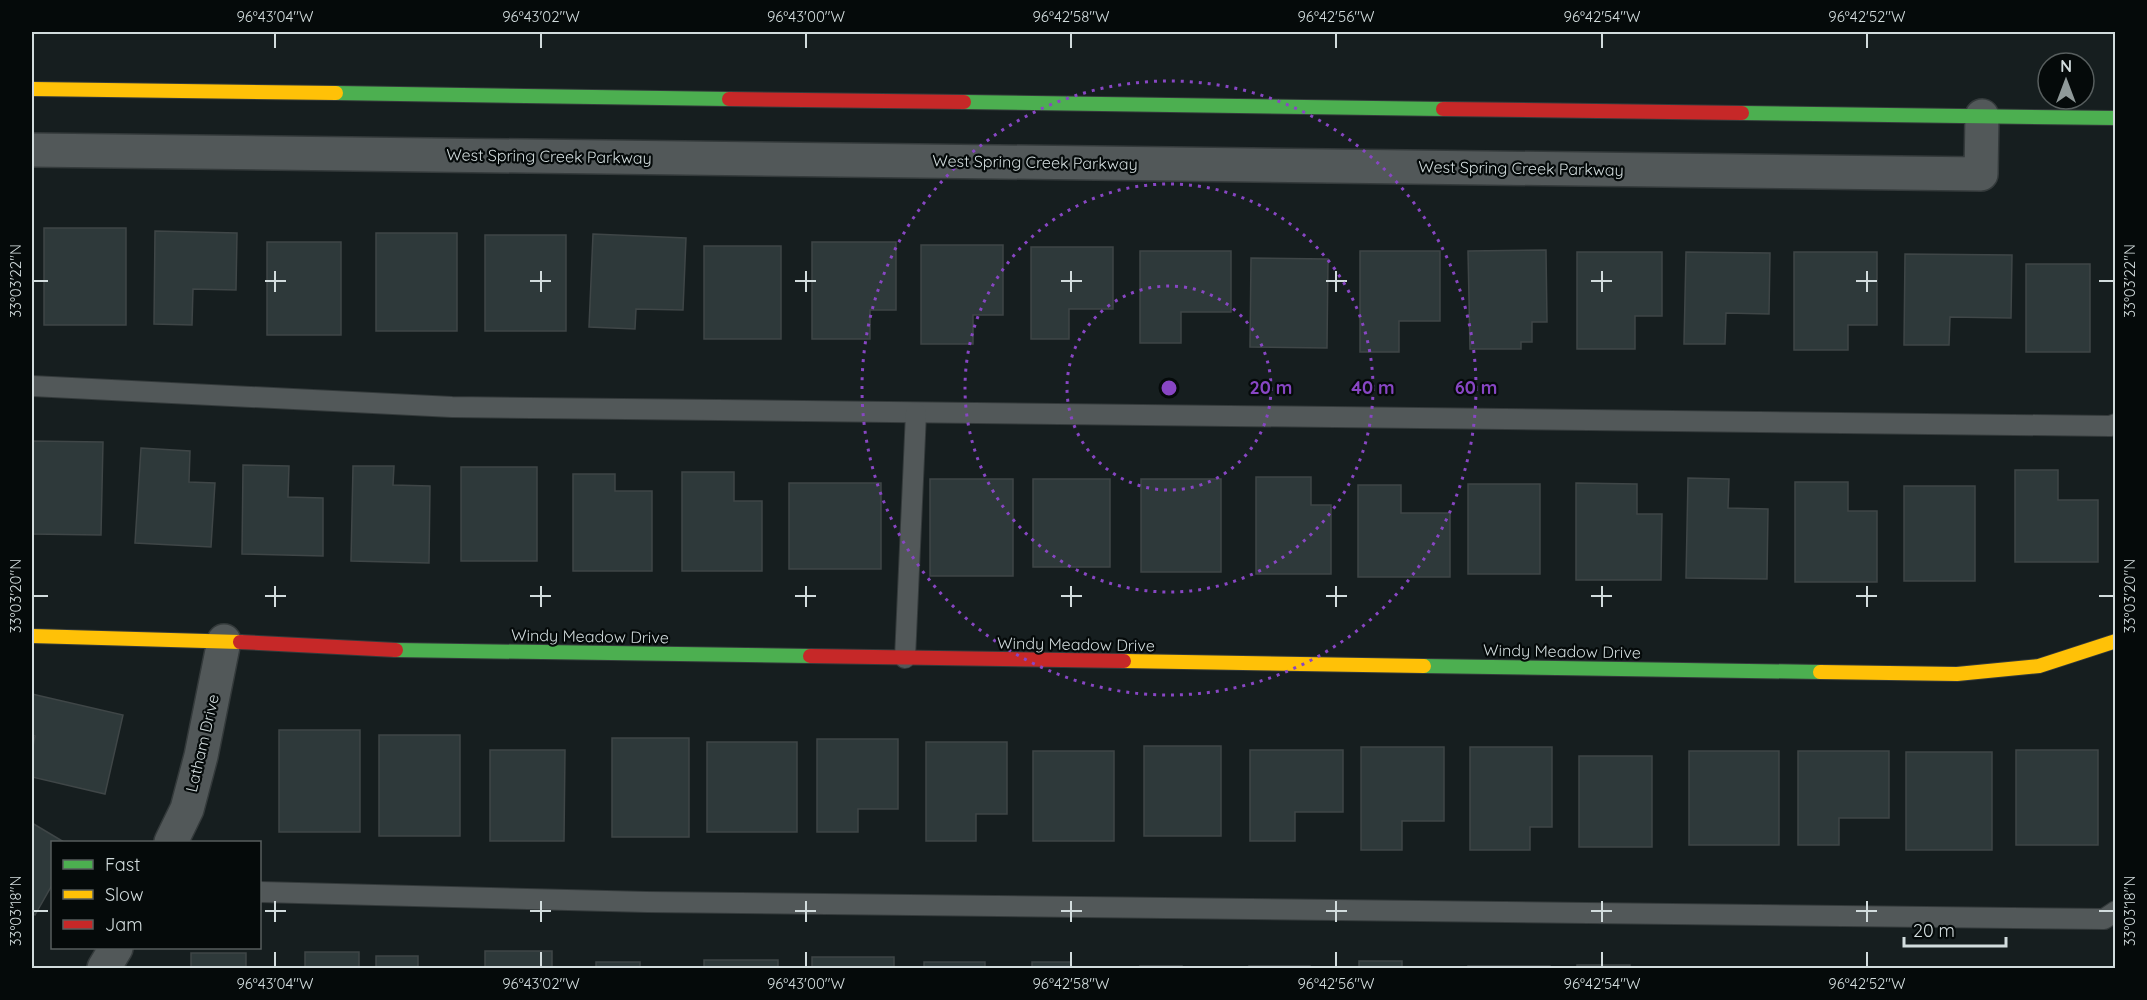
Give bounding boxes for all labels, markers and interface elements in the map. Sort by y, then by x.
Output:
text: 96°43'04"W [236,7,314,26]
text: 96°43'02"W [502,7,580,26]
text: 96°43'00"W [767,7,846,26]
text: 96°42'58"W [1032,7,1110,26]
text: 96°42'56"W [1297,7,1375,26]
text: 96°42'54"W [1564,7,1641,26]
text: 96°42'52"W [1828,7,1906,26]
north arrow [2036,51,2096,111]
text: N [2060,56,2072,76]
street label: West Spring Creek Parkway [446,144,652,168]
street label: West Spring Creek Parkway [932,150,1138,174]
street label: West Spring Creek Parkway [1418,156,1624,180]
text: 33°03'22"N [6,244,25,318]
text: 33°03'22"N [2120,244,2139,318]
text: 20 m [1250,376,1292,399]
text: 40 m [1351,376,1395,399]
text: 60 m [1455,376,1497,399]
centre of rings [1159,378,1179,398]
text: 33°03'20"N [6,559,25,633]
text: 33°03'20"N [2120,559,2139,633]
street label: Windy Meadow Drive [511,625,669,647]
street label: Windy Meadow Drive [997,633,1155,655]
street label: Windy Meadow Drive [1483,640,1641,662]
street label: Latham Drive [181,692,223,794]
legend [51,841,261,949]
text: Fast [105,853,140,876]
text: 33°03'18"N [6,876,25,946]
text: 33°03'18"N [2120,876,2139,946]
text: Slow [105,883,143,906]
scale bar [1904,910,2006,948]
text: Jam [105,913,143,936]
text: 20 m [1913,919,1955,942]
text: 96°43'04"W [236,974,314,993]
text: 96°43'02"W [502,974,580,993]
text: 96°43'00"W [767,974,846,993]
text: 96°42'58"W [1032,974,1110,993]
text: 96°42'56"W [1297,974,1375,993]
text: 96°42'54"W [1564,974,1641,993]
text: 96°42'52"W [1828,974,1906,993]

